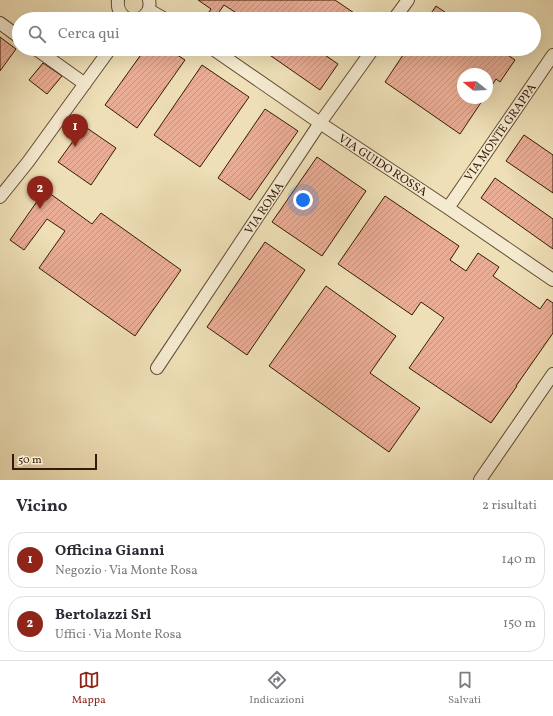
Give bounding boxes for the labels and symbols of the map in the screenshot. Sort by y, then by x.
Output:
north arrow [457,68,493,104]
street label: VIA MONTE GRAPPA [461,80,541,185]
pin: 1 [62,114,88,147]
street label: VIA GUIDO ROSSA [335,131,430,201]
pin: 2 [27,176,53,209]
street label: VIA ROMA [241,179,289,238]
your location [293,190,313,210]
scale bar [12,452,97,471]

